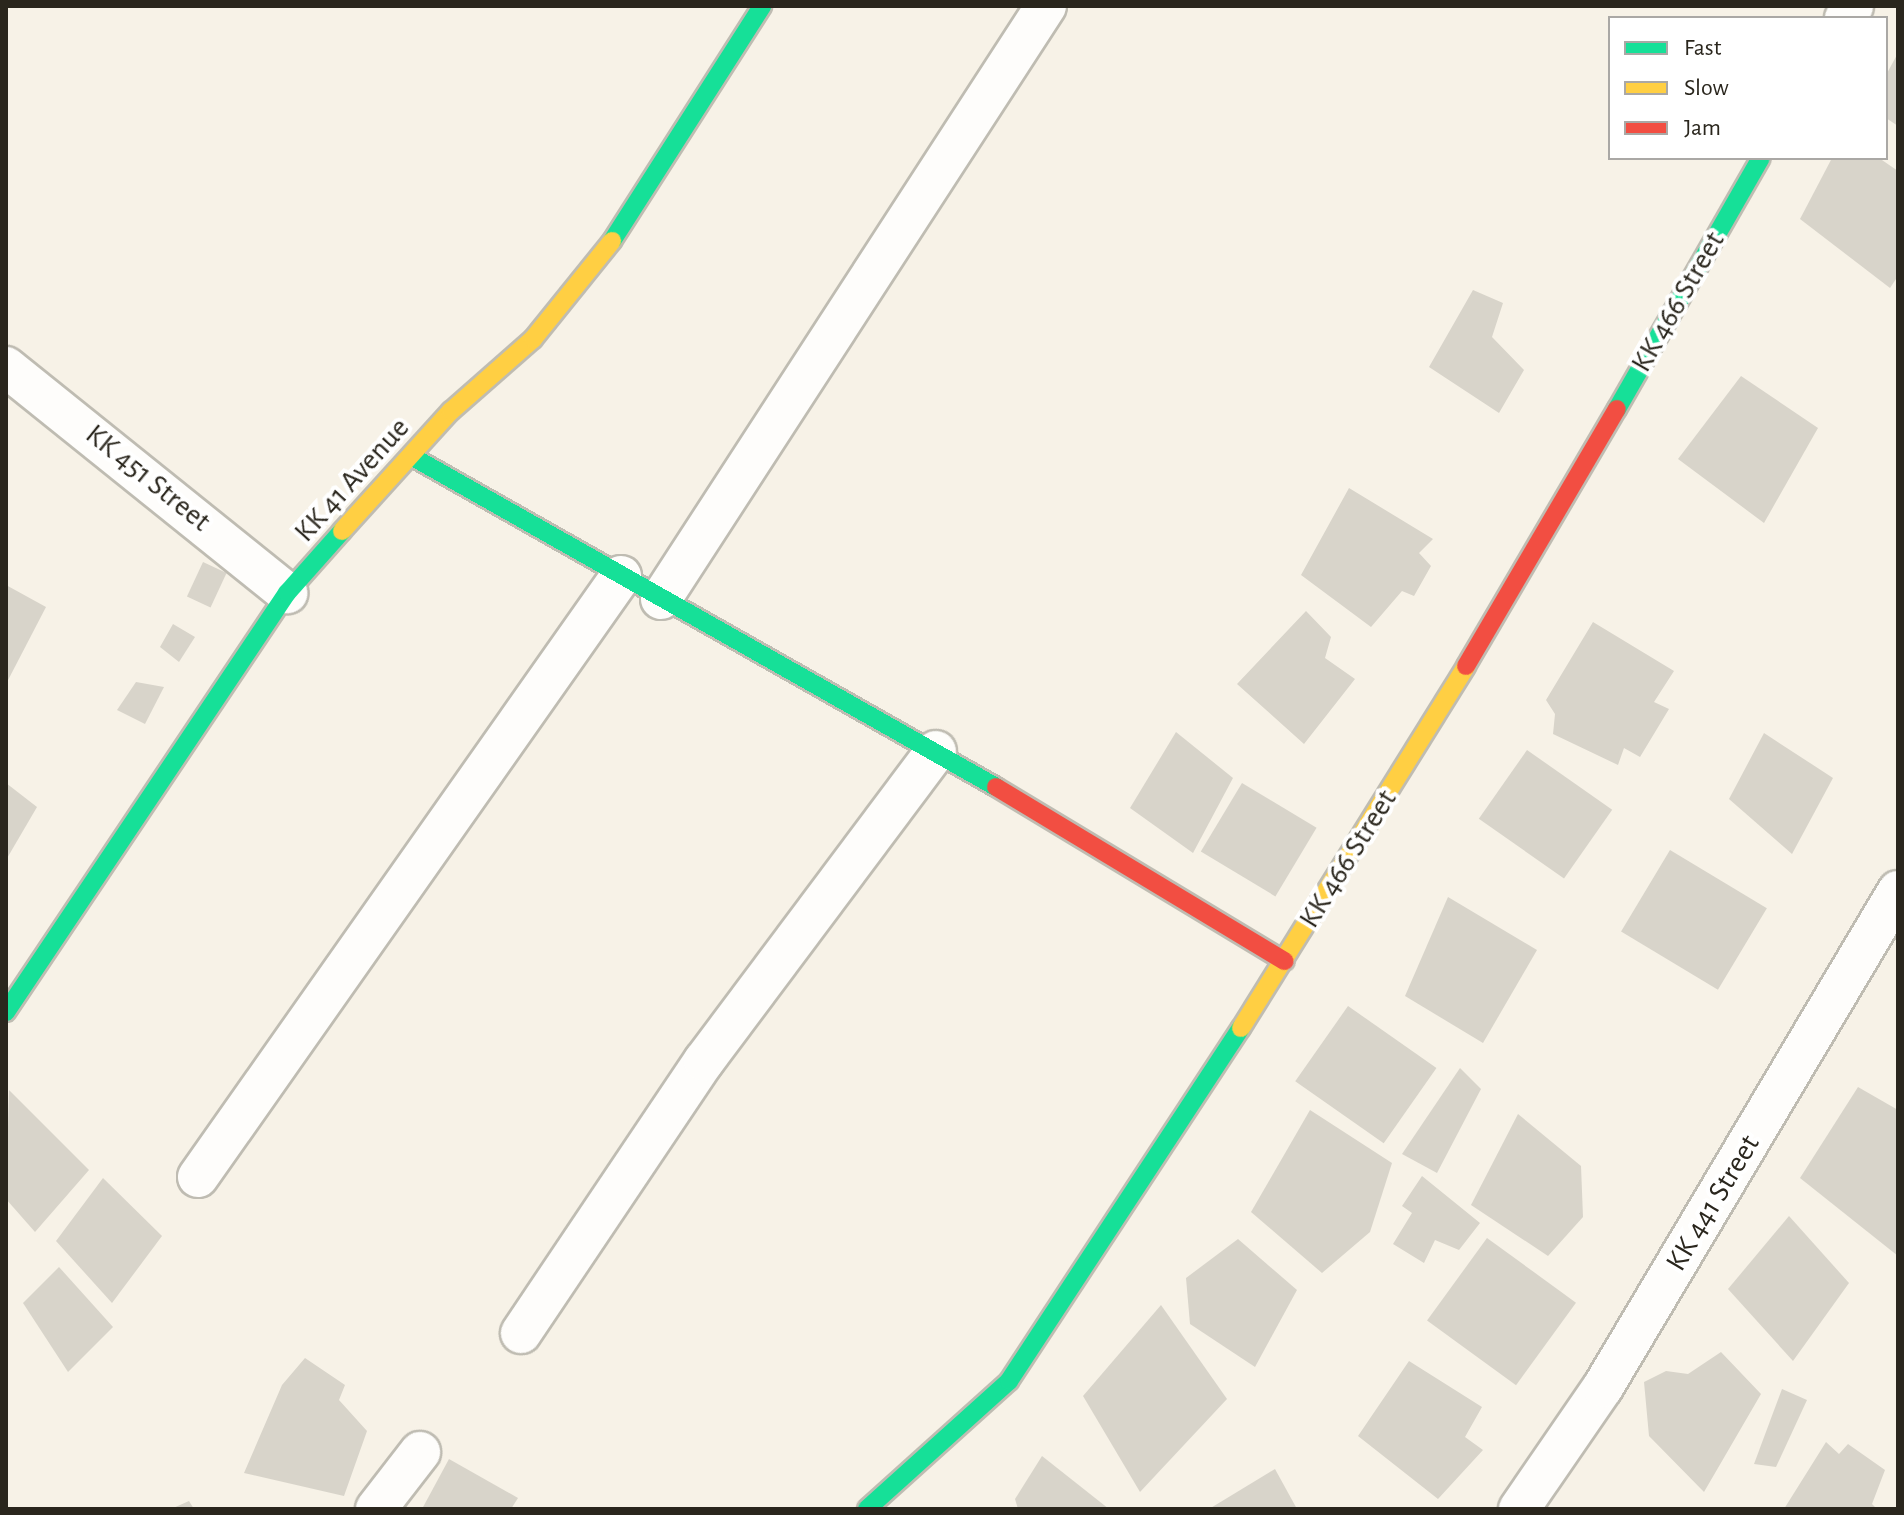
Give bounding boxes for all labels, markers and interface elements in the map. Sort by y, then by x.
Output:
legend [1608,16,1888,160]
text: Fast [1684,36,1721,60]
text: Slow [1684,76,1729,100]
text: Jam [1684,116,1721,140]
street label: KK 466 Street [1623,225,1733,379]
street label: KK 41 Avenue [287,410,417,550]
street label: KK 451 Street [78,417,218,539]
street label: KK 466 Street [1291,783,1405,935]
street label: KK 441 Street [1658,1128,1768,1278]

